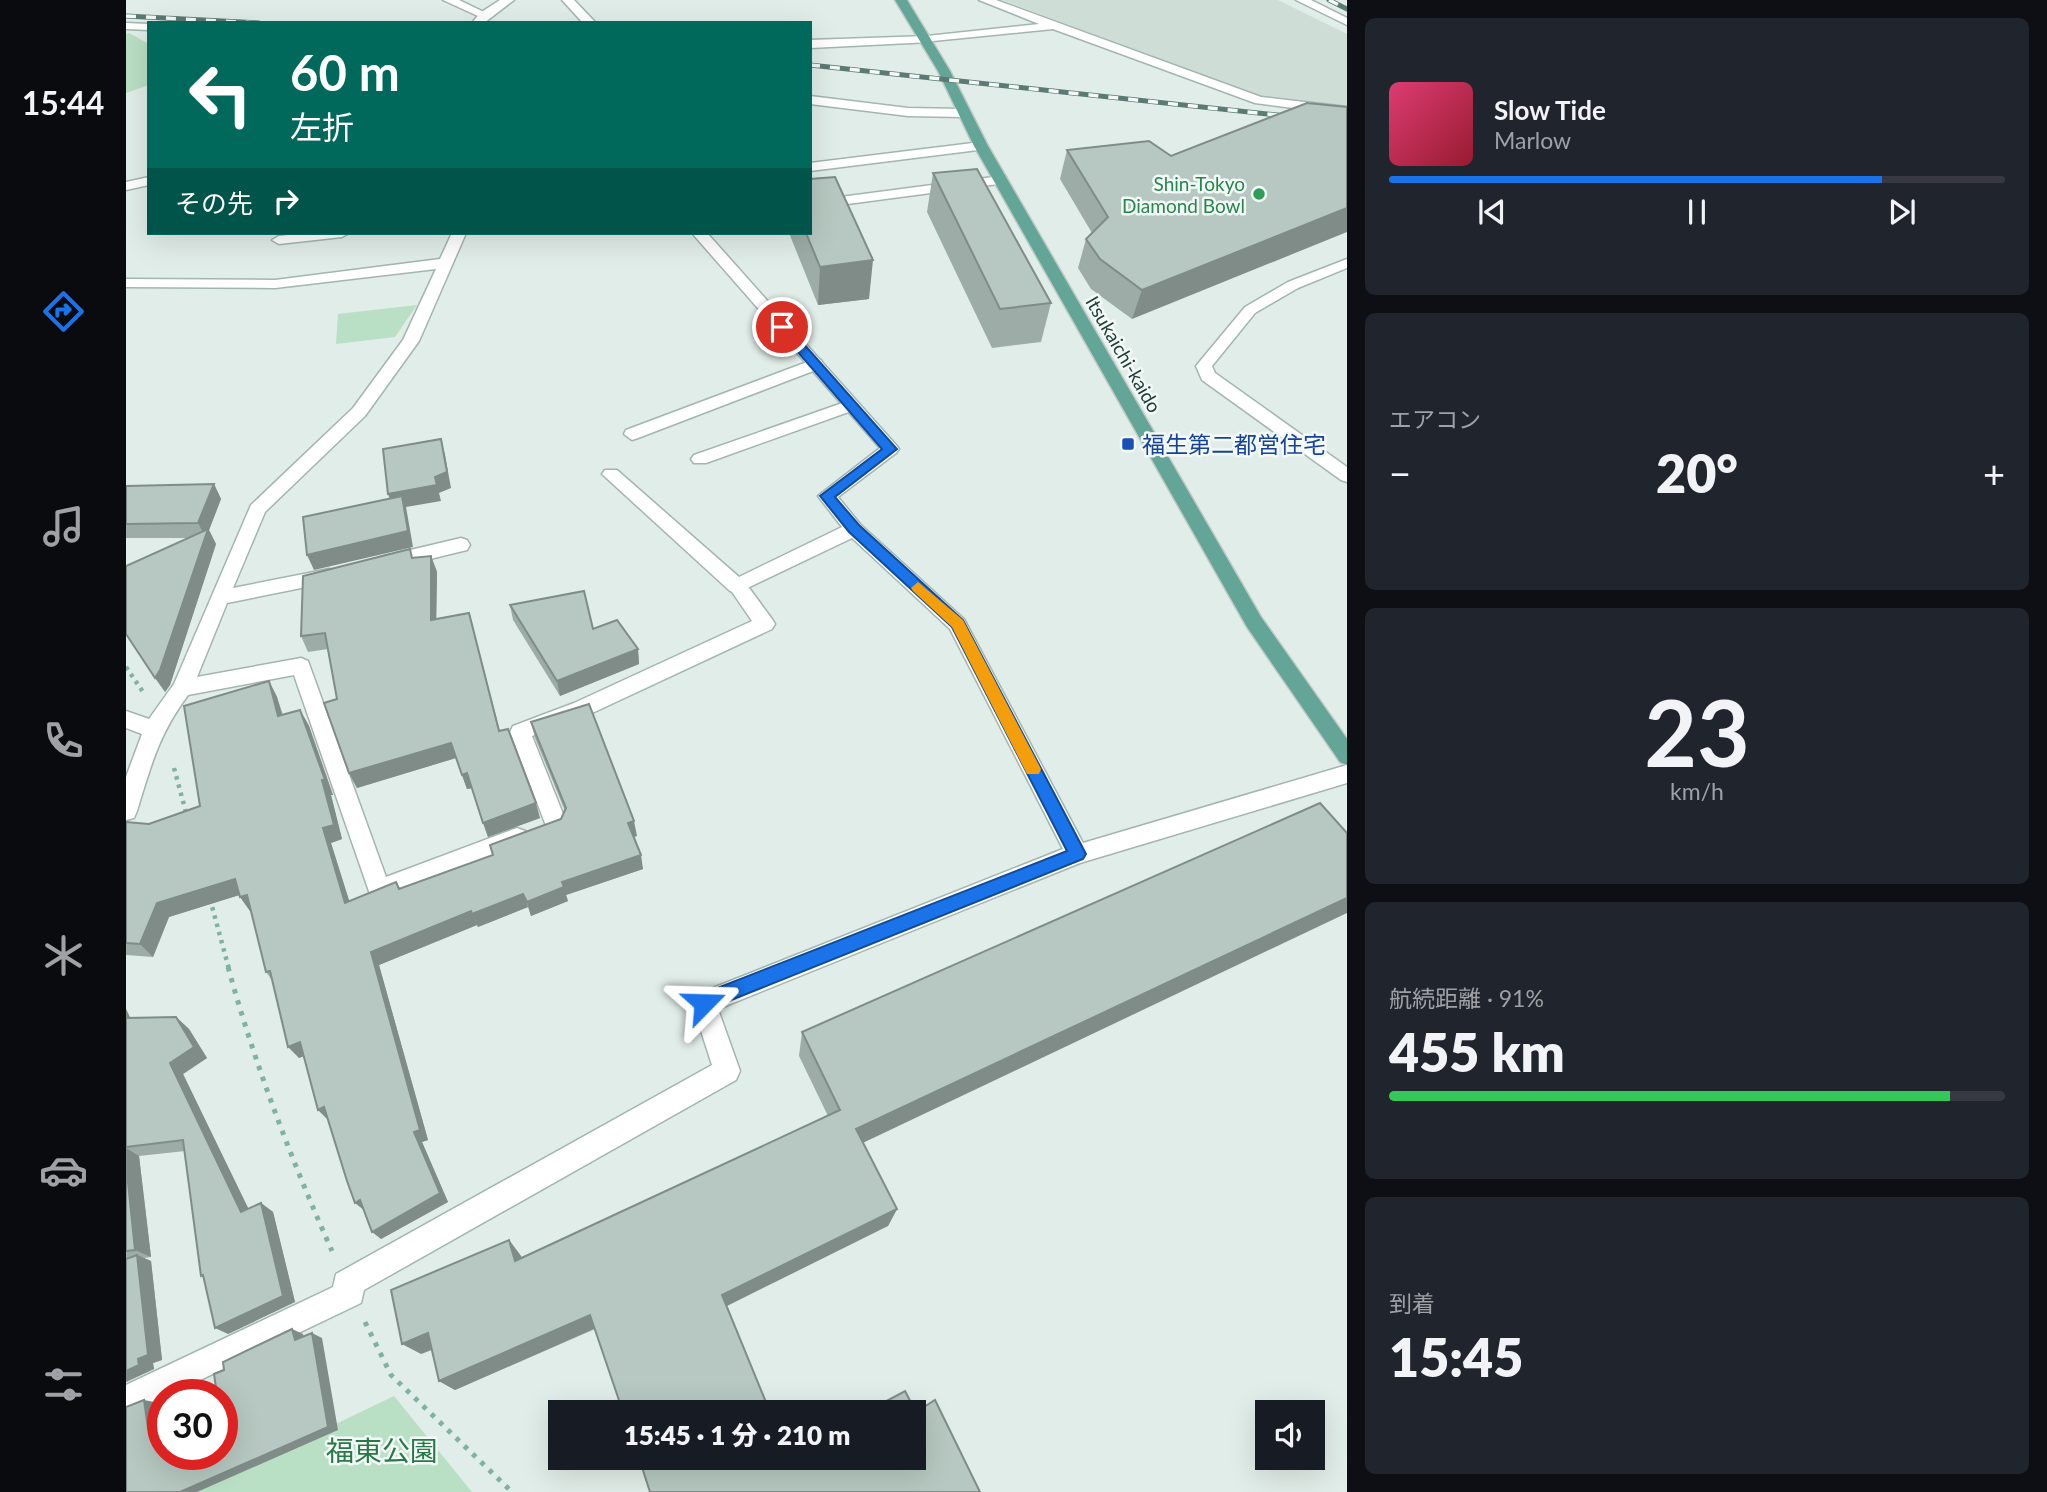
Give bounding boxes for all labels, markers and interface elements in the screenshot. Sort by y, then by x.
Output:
text: 60 m [290,43,400,101]
icon: left [175,49,266,140]
text: 15:44 [22,83,104,122]
text: Slow Tide [1494,94,1606,126]
text: 左折 [290,107,354,146]
text: Marlow [1494,126,1571,154]
place label: Shin-Tokyo Diamond Bowl [1122,172,1245,217]
icon: right [267,182,305,220]
marker: Shin-Tokyo Diamond Bowl [1251,186,1267,202]
text: その先 [175,187,253,219]
icon: previous [1473,193,1511,231]
icon: pause [1678,193,1716,231]
icon: next [1883,193,1921,231]
icon: directions [39,287,88,336]
street label: Itsukaichi-kaido [1081,292,1167,416]
pin [752,297,812,357]
icon: arrive [763,308,801,346]
text: エアコン [1389,405,1481,433]
place label: 福生第二都営住宅 [1142,430,1326,458]
marker: 福生第二都営住宅 [1120,436,1136,452]
text: 20° [1656,442,1738,504]
text: − [1389,450,1411,496]
text: + [1983,450,2005,496]
icon: music [39,502,88,551]
text: 23 [1644,677,1750,786]
icon: phone [39,716,88,765]
text: km/h [1670,777,1724,805]
icon: climate [39,931,88,980]
position arrow [667,966,741,1040]
text: 航続距離 · 91% [1389,984,1544,1012]
text: 455 km [1389,1021,1565,1083]
icon: car [39,1146,88,1195]
text: 到着 [1389,1289,1435,1317]
text: 15:45 [1389,1326,1523,1388]
icon: filters [39,1360,88,1409]
speed limit sign: 30 [147,1379,238,1470]
map controls [1255,1400,1325,1470]
button: sound [1255,1400,1325,1470]
text: 15:45 · 1 分 · 210 m [624,1419,850,1451]
park label: 福東公園 [326,1433,438,1467]

